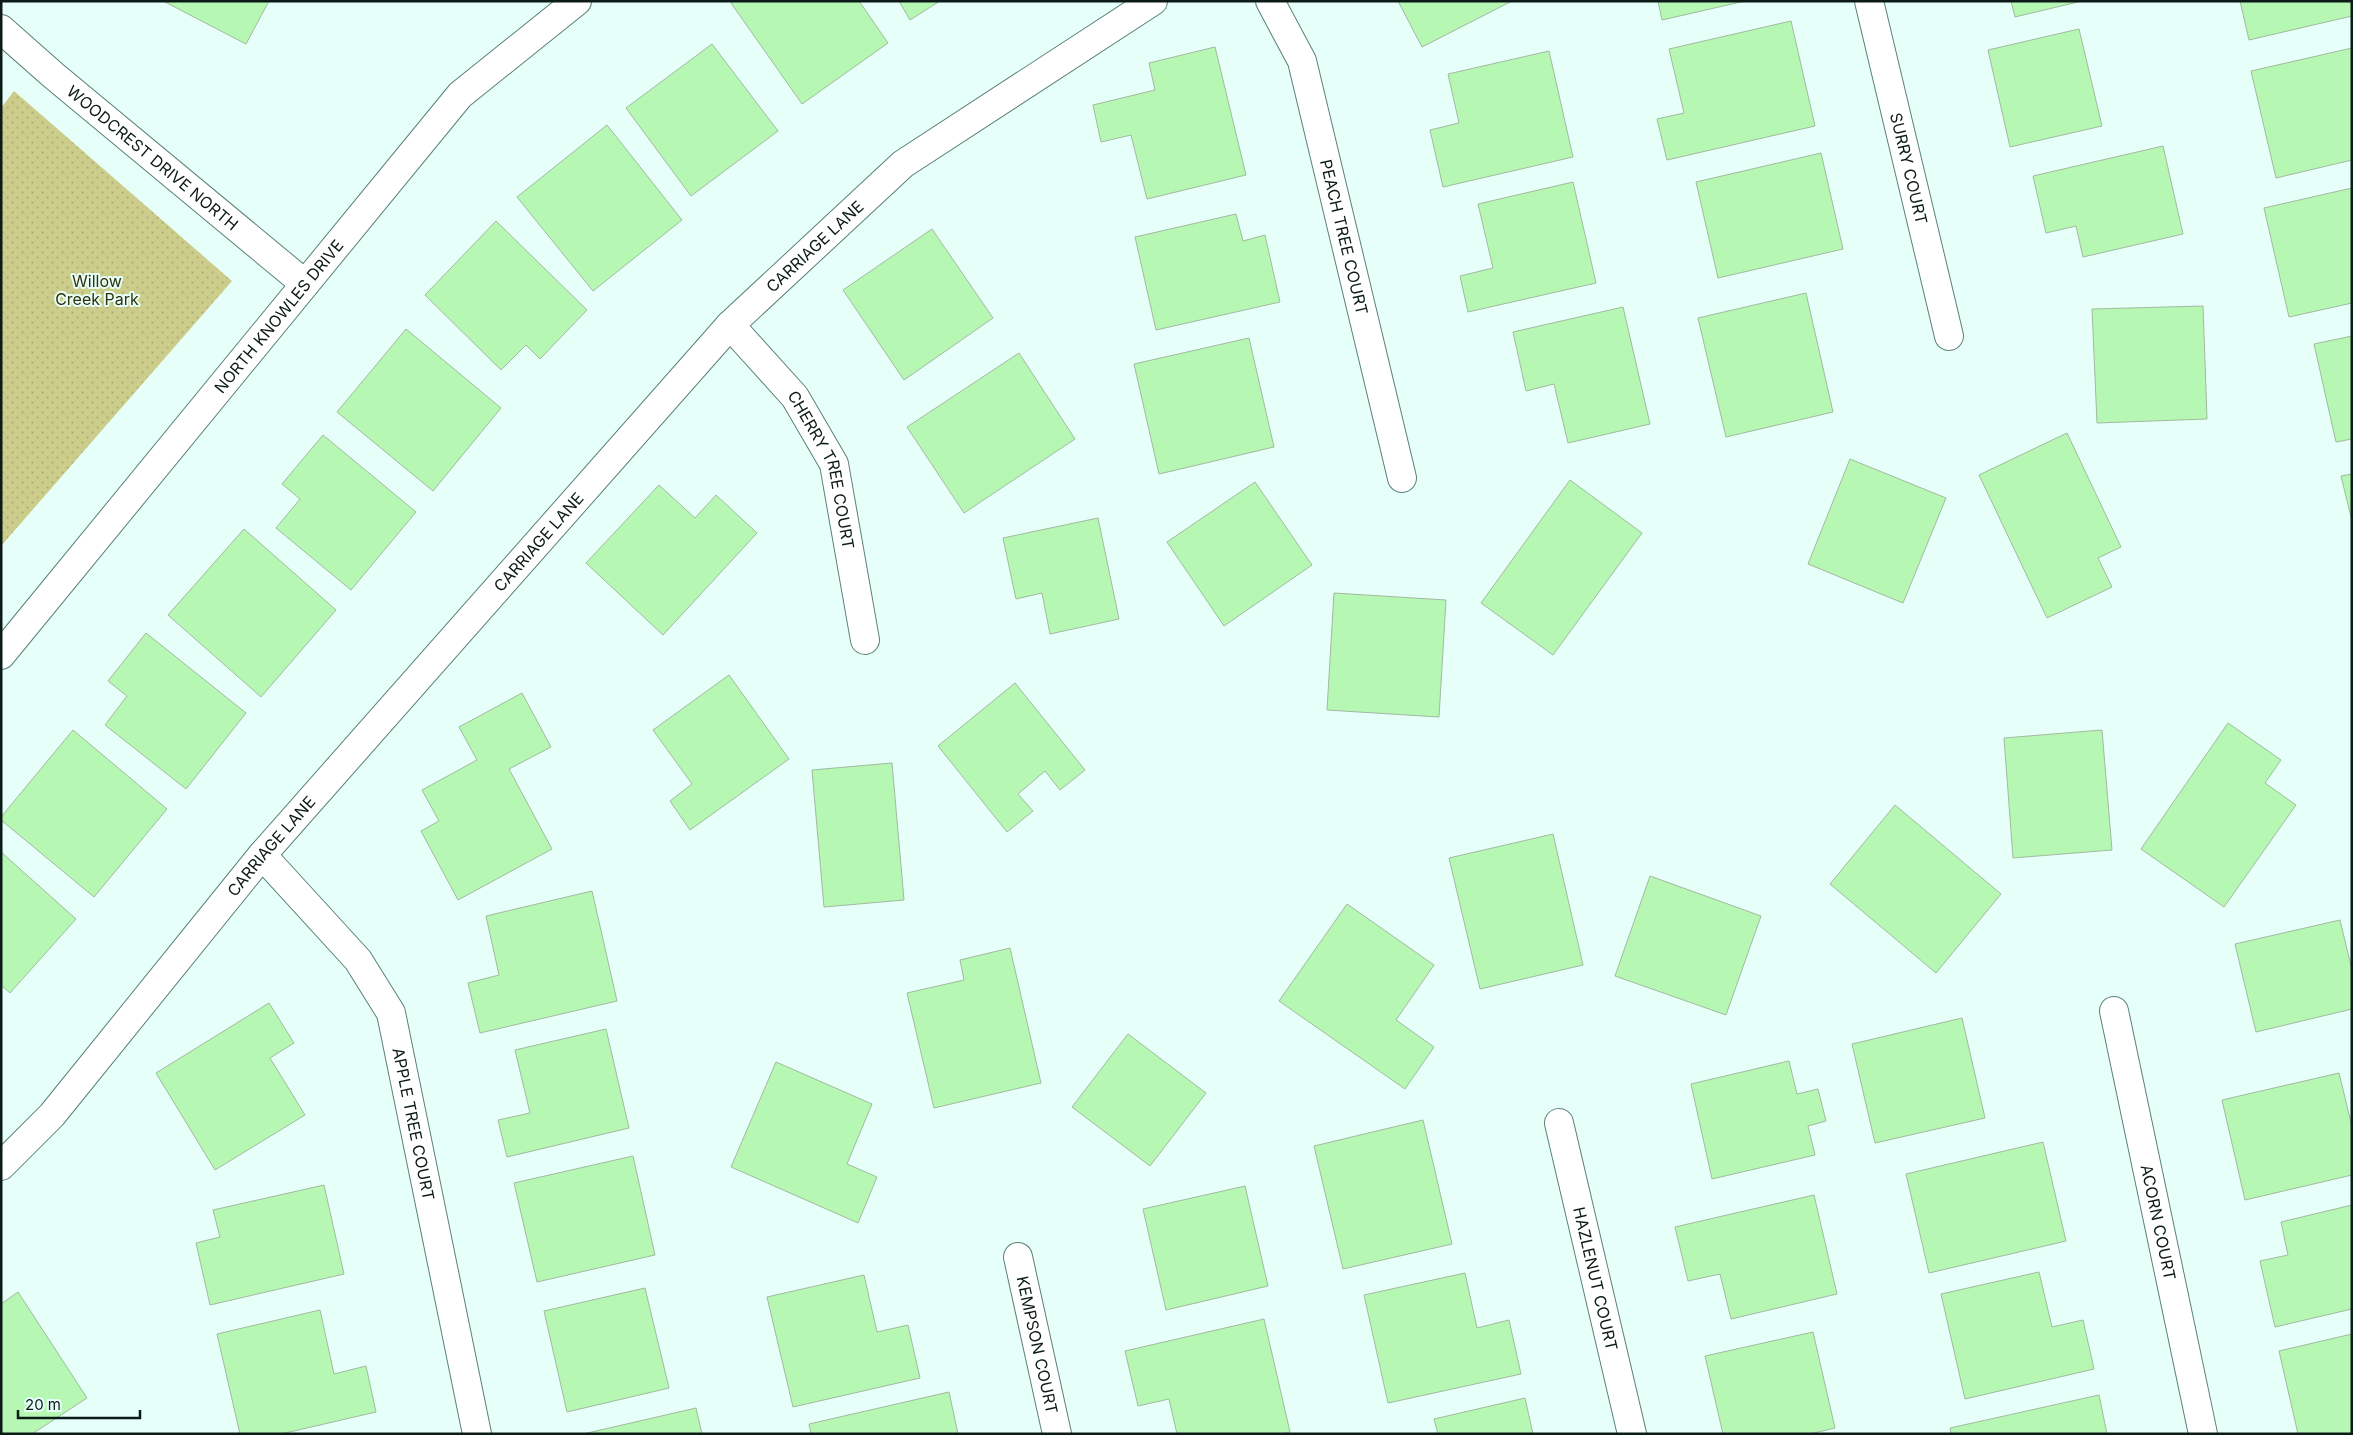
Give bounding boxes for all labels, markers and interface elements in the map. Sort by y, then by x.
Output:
street label: WOODCREST DRIVE NORTH [63,81,242,235]
street label: SURRY COURT [1886,110,1932,226]
street label: PEACH TREE COURT [1316,157,1373,317]
street label: CARRIAGE LANE [762,196,867,296]
street label: NORTH KNOWLES DRIVE [210,236,347,397]
park label: Willow Creek Park [55,271,139,309]
street label: CHERRY TREE COURT [783,387,859,551]
street label: CARRIAGE LANE [489,488,588,596]
street label: CARRIAGE LANE [223,792,319,900]
street label: APPLE TREE COURT [388,1046,439,1202]
street label: ACORN COURT [2137,1163,2180,1282]
street label: HAZLENUT COURT [1569,1205,1622,1353]
street label: KEMPSON COURT [1012,1274,1062,1416]
scale bar [18,1388,140,1420]
text: 20 m [25,1395,61,1414]

